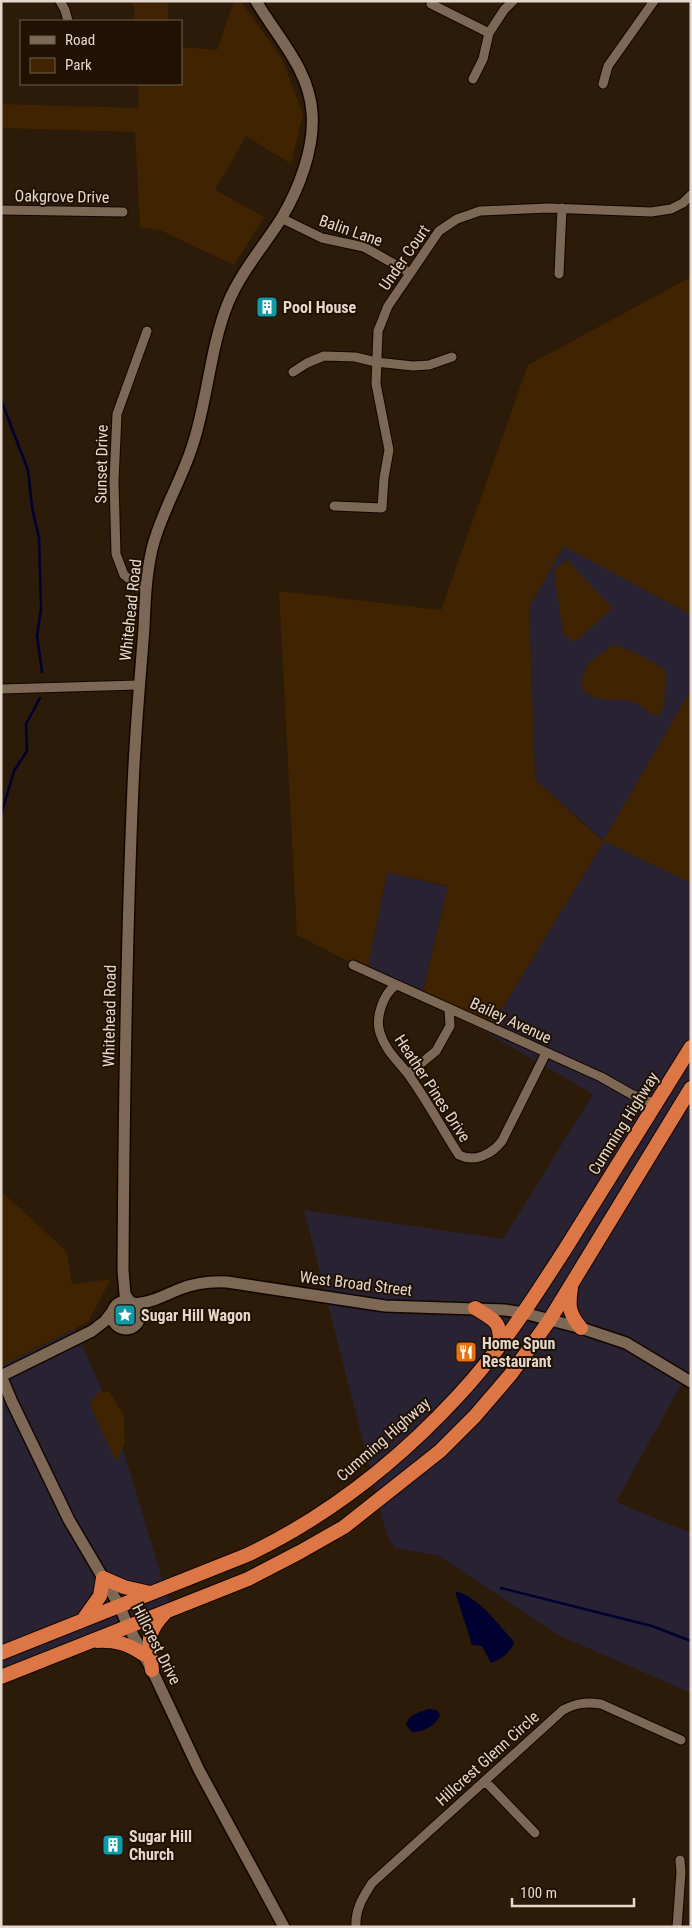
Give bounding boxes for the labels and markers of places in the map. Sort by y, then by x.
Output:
building icon: Pool House [255,295,279,319]
place label: Pool House [283,298,357,317]
place icon: Sugar Hill Wagon [113,1303,137,1327]
place label: Sugar Hill Wagon [141,1306,251,1325]
place label: Home Spun Restaurant [482,1334,555,1371]
restaurant icon: Home Spun Restaurant [454,1340,478,1364]
place label: Sugar Hill Church [129,1827,192,1864]
building icon: Sugar Hill Church [101,1833,125,1857]

